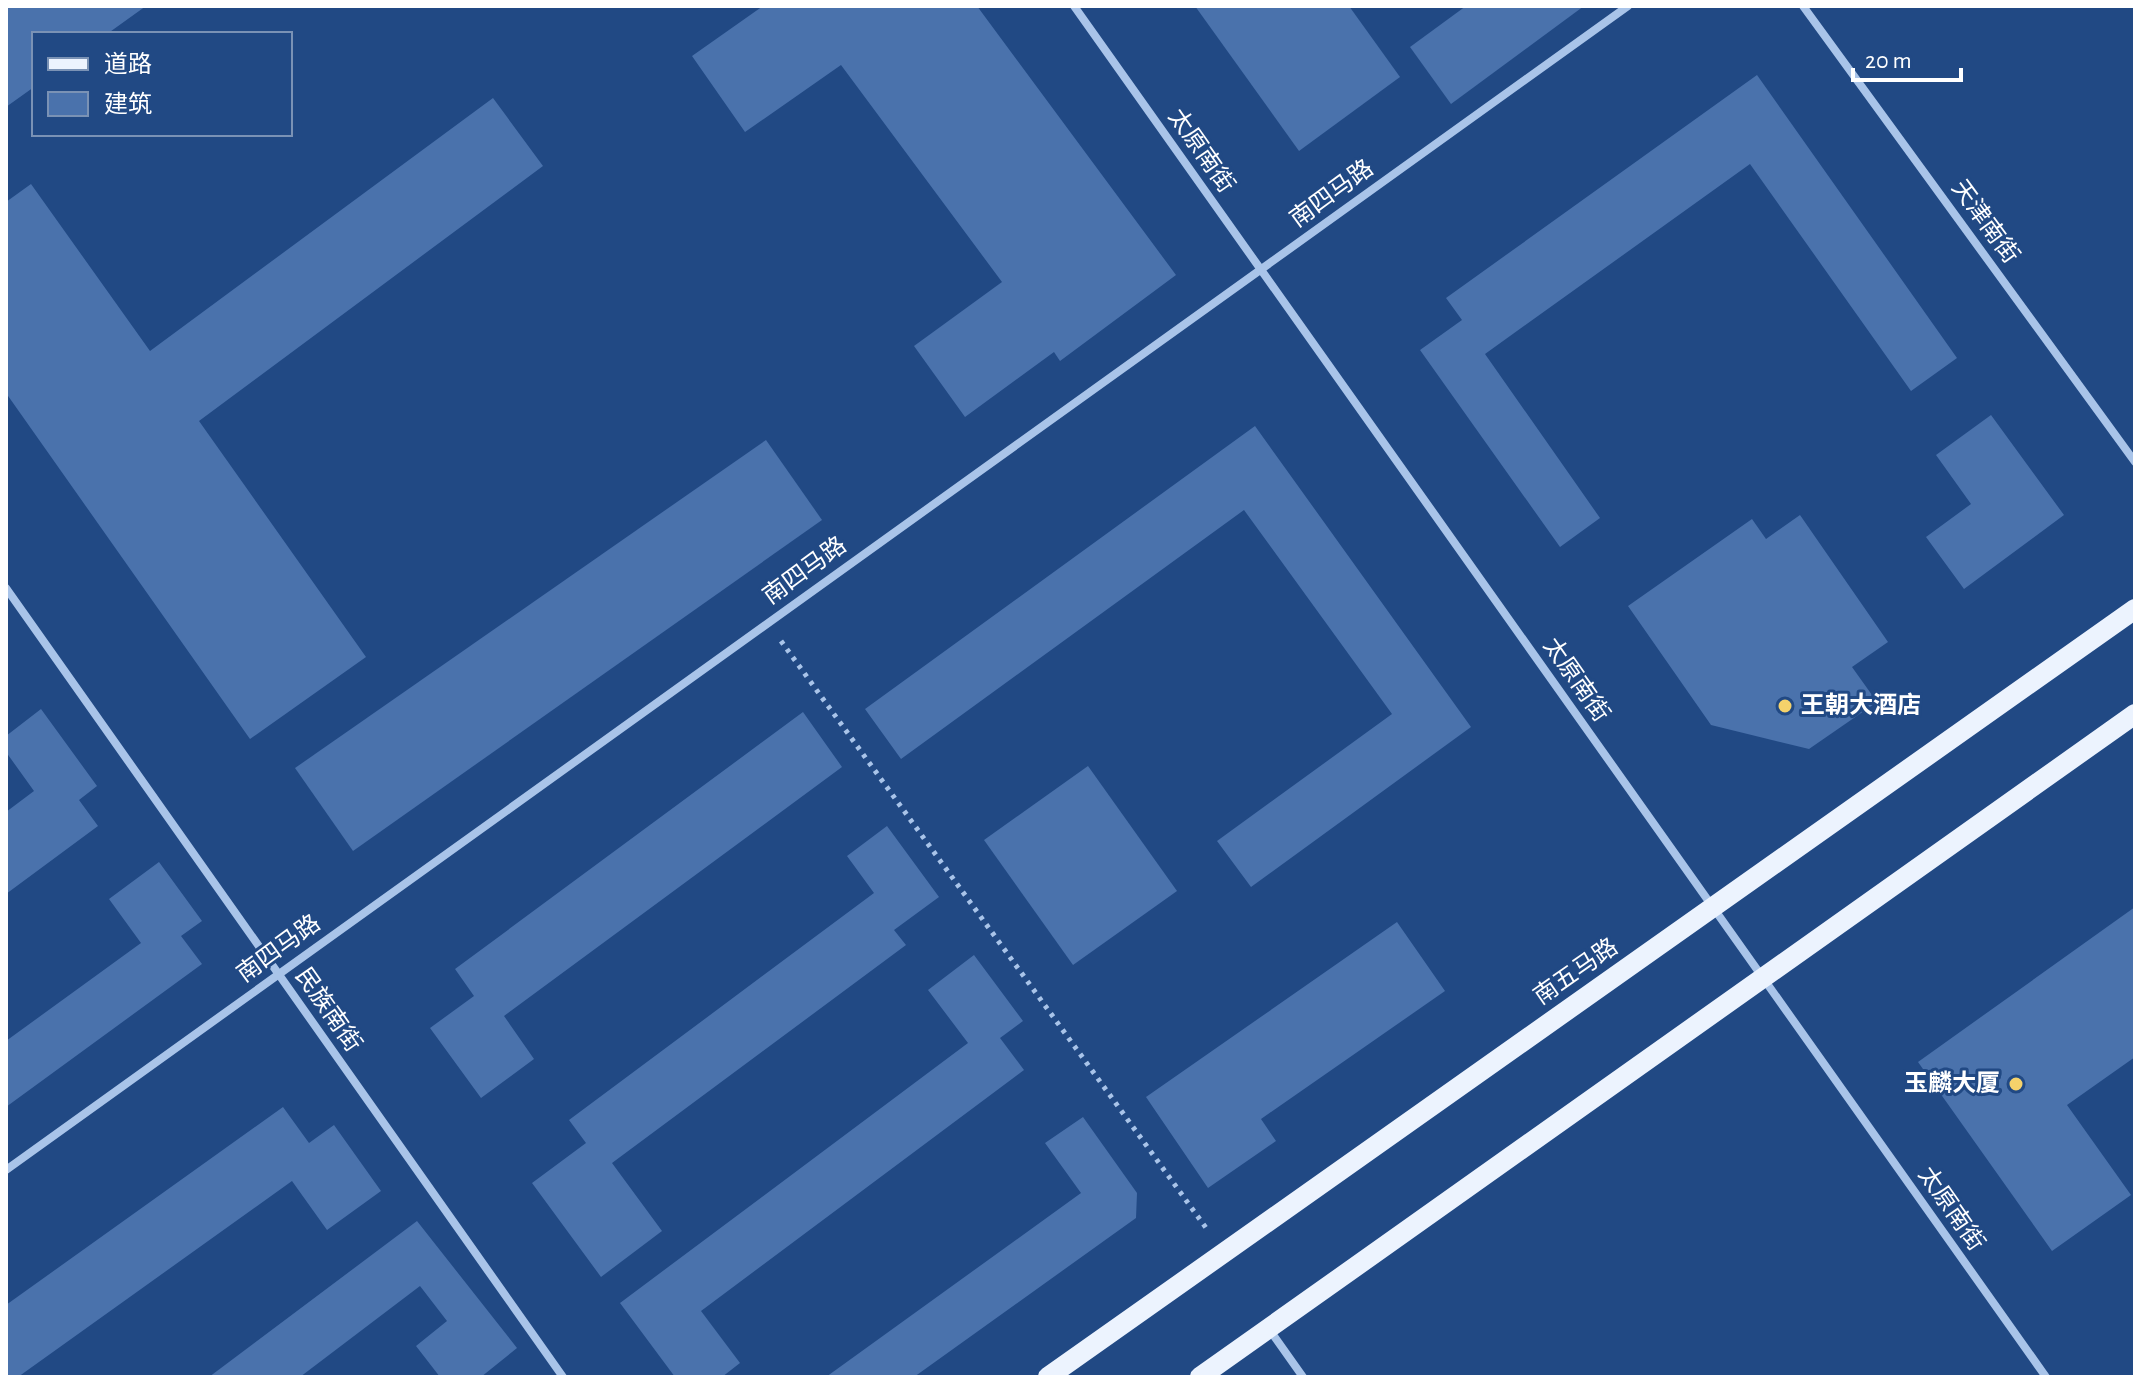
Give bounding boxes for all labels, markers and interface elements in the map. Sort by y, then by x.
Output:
legend [32,32,292,136]
scale bar [1853,32,1961,82]
text: 20 m [1865,49,1912,73]
text: 道路 [104,51,152,77]
text: 建筑 [104,91,152,117]
street label: 太原南街 [1164,104,1240,197]
street label: 南四马路 [1285,154,1378,232]
street label: 天津南街 [1947,175,2025,268]
street label: 南四马路 [758,531,851,609]
street label: 太原南街 [1539,633,1615,726]
place label: 王朝大酒店 [1801,692,1921,718]
marker: 王朝大酒店 [1776,697,1794,715]
street label: 南四马路 [232,909,325,987]
street label: 南五马路 [1529,933,1622,1009]
street label: 民族南街 [291,963,367,1056]
place label: 玉麟大厦 [1904,1070,2000,1096]
marker: 玉麟大厦 [2007,1075,2025,1093]
street label: 太原南街 [1914,1162,1990,1255]

